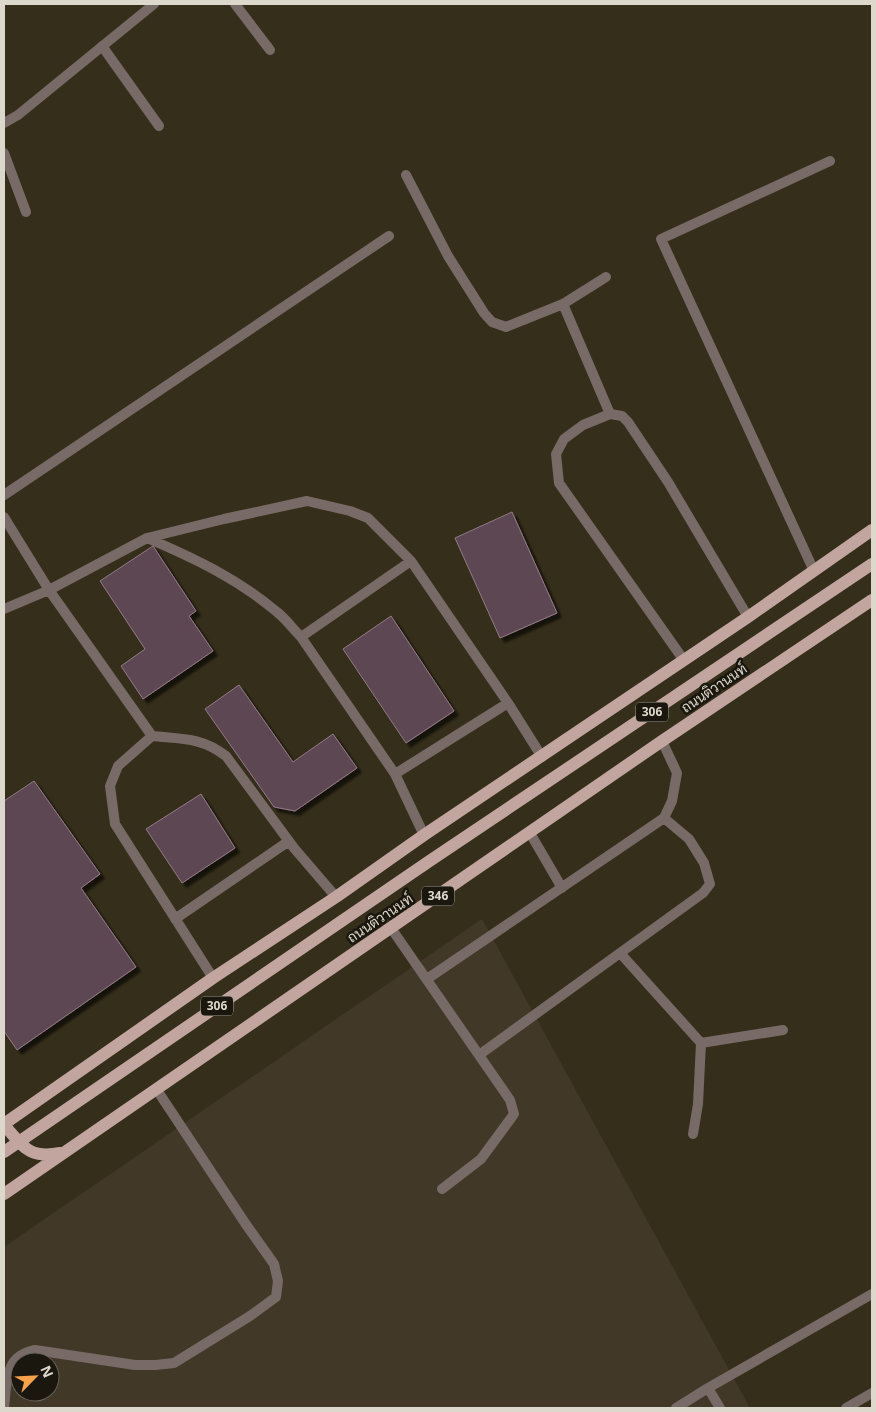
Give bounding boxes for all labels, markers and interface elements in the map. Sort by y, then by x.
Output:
street label: ถนนติวานนท์ [677,659,750,717]
road number: 306 [636,702,668,722]
road number: 346 [422,886,454,906]
street label: ถนนติวานนท์ [343,889,416,947]
road number: 306 [201,996,233,1016]
north arrow [10,1352,60,1402]
text: N [36,1362,58,1381]

